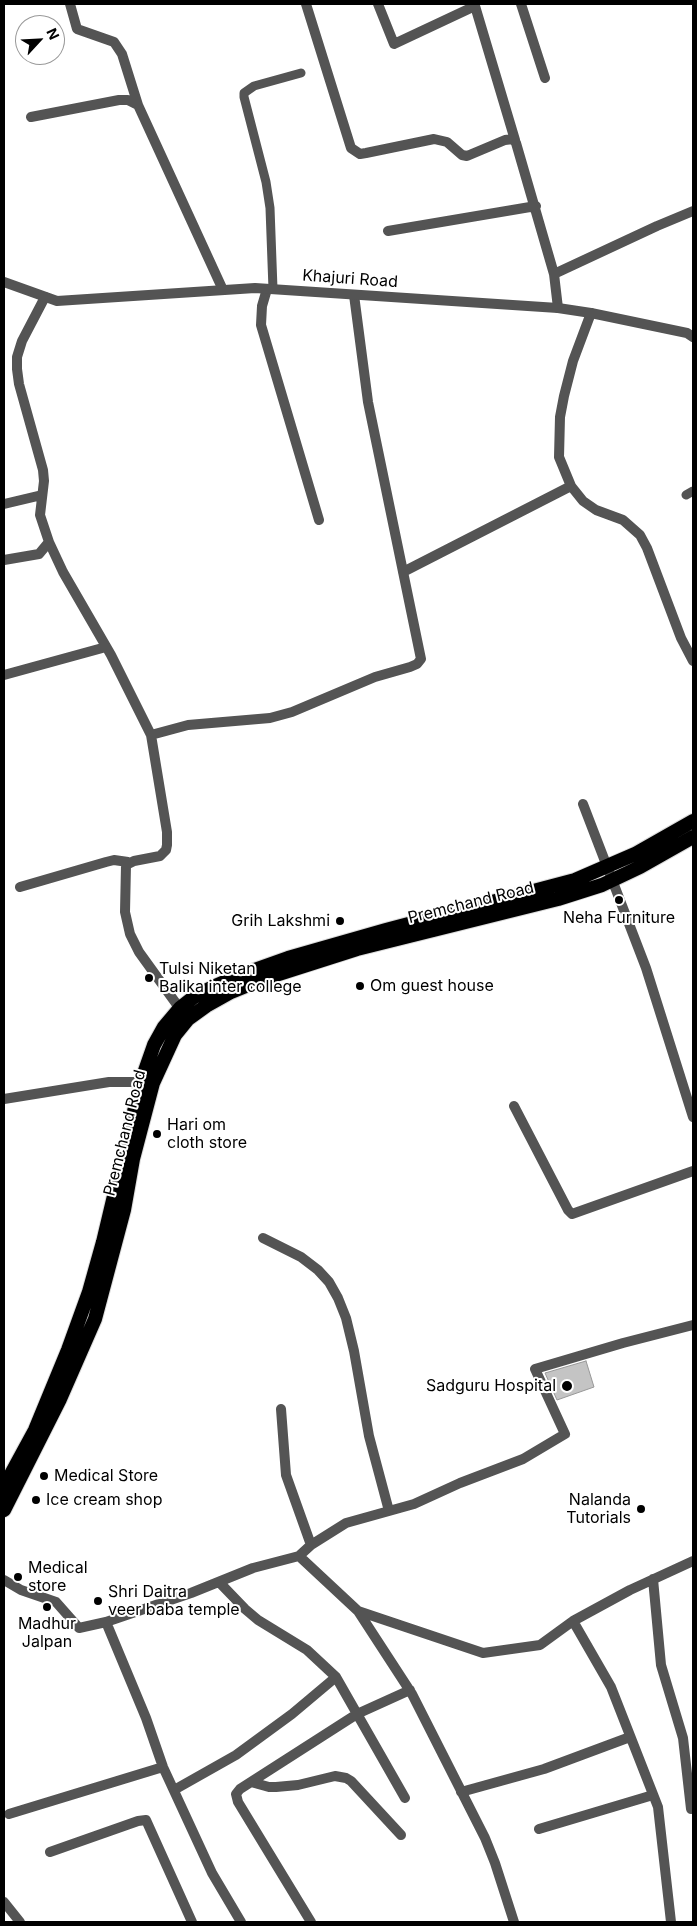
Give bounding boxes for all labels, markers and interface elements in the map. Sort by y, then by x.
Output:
north arrow [15,15,65,65]
text: N [43,25,63,42]
street label: Khajuri Road [302,266,398,292]
street label: Premchand Road [406,878,536,928]
marker: Neha Furniture [613,894,625,906]
place label: Neha Furniture [563,908,675,928]
place label: Grih Lakshmi [231,911,330,931]
marker: Grih Lakshmi [334,915,346,927]
place label: Tulsi Niketan Balika inter college [159,959,302,997]
marker: Tulsi Niketan Balika inter college [143,972,155,984]
place label: Om guest house [370,976,494,996]
marker: Om guest house [354,980,366,992]
street label: Premchand Road [100,1068,150,1198]
place label: Hari om cloth store [167,1115,247,1153]
marker: Hari om cloth store [151,1128,163,1140]
place label: Sadguru Hospital [426,1376,556,1396]
marker: Sadguru Hospital [560,1379,574,1393]
place label: Medical Store [54,1466,158,1486]
marker: Medical Store [38,1470,50,1482]
place label: Ice cream shop [46,1490,162,1510]
place label: Nalanda Tutorials [566,1490,631,1528]
marker: Ice cream shop [30,1494,42,1506]
marker: Nalanda Tutorials [635,1503,647,1515]
place label: Medical store [28,1558,88,1596]
marker: Medical store [12,1571,24,1583]
place label: Shri Daitra veer baba temple [108,1582,240,1620]
marker: Shri Daitra veer baba temple [92,1595,104,1607]
marker: Madhur Jalpan [41,1601,53,1613]
place label: Madhur Jalpan [18,1614,76,1652]

